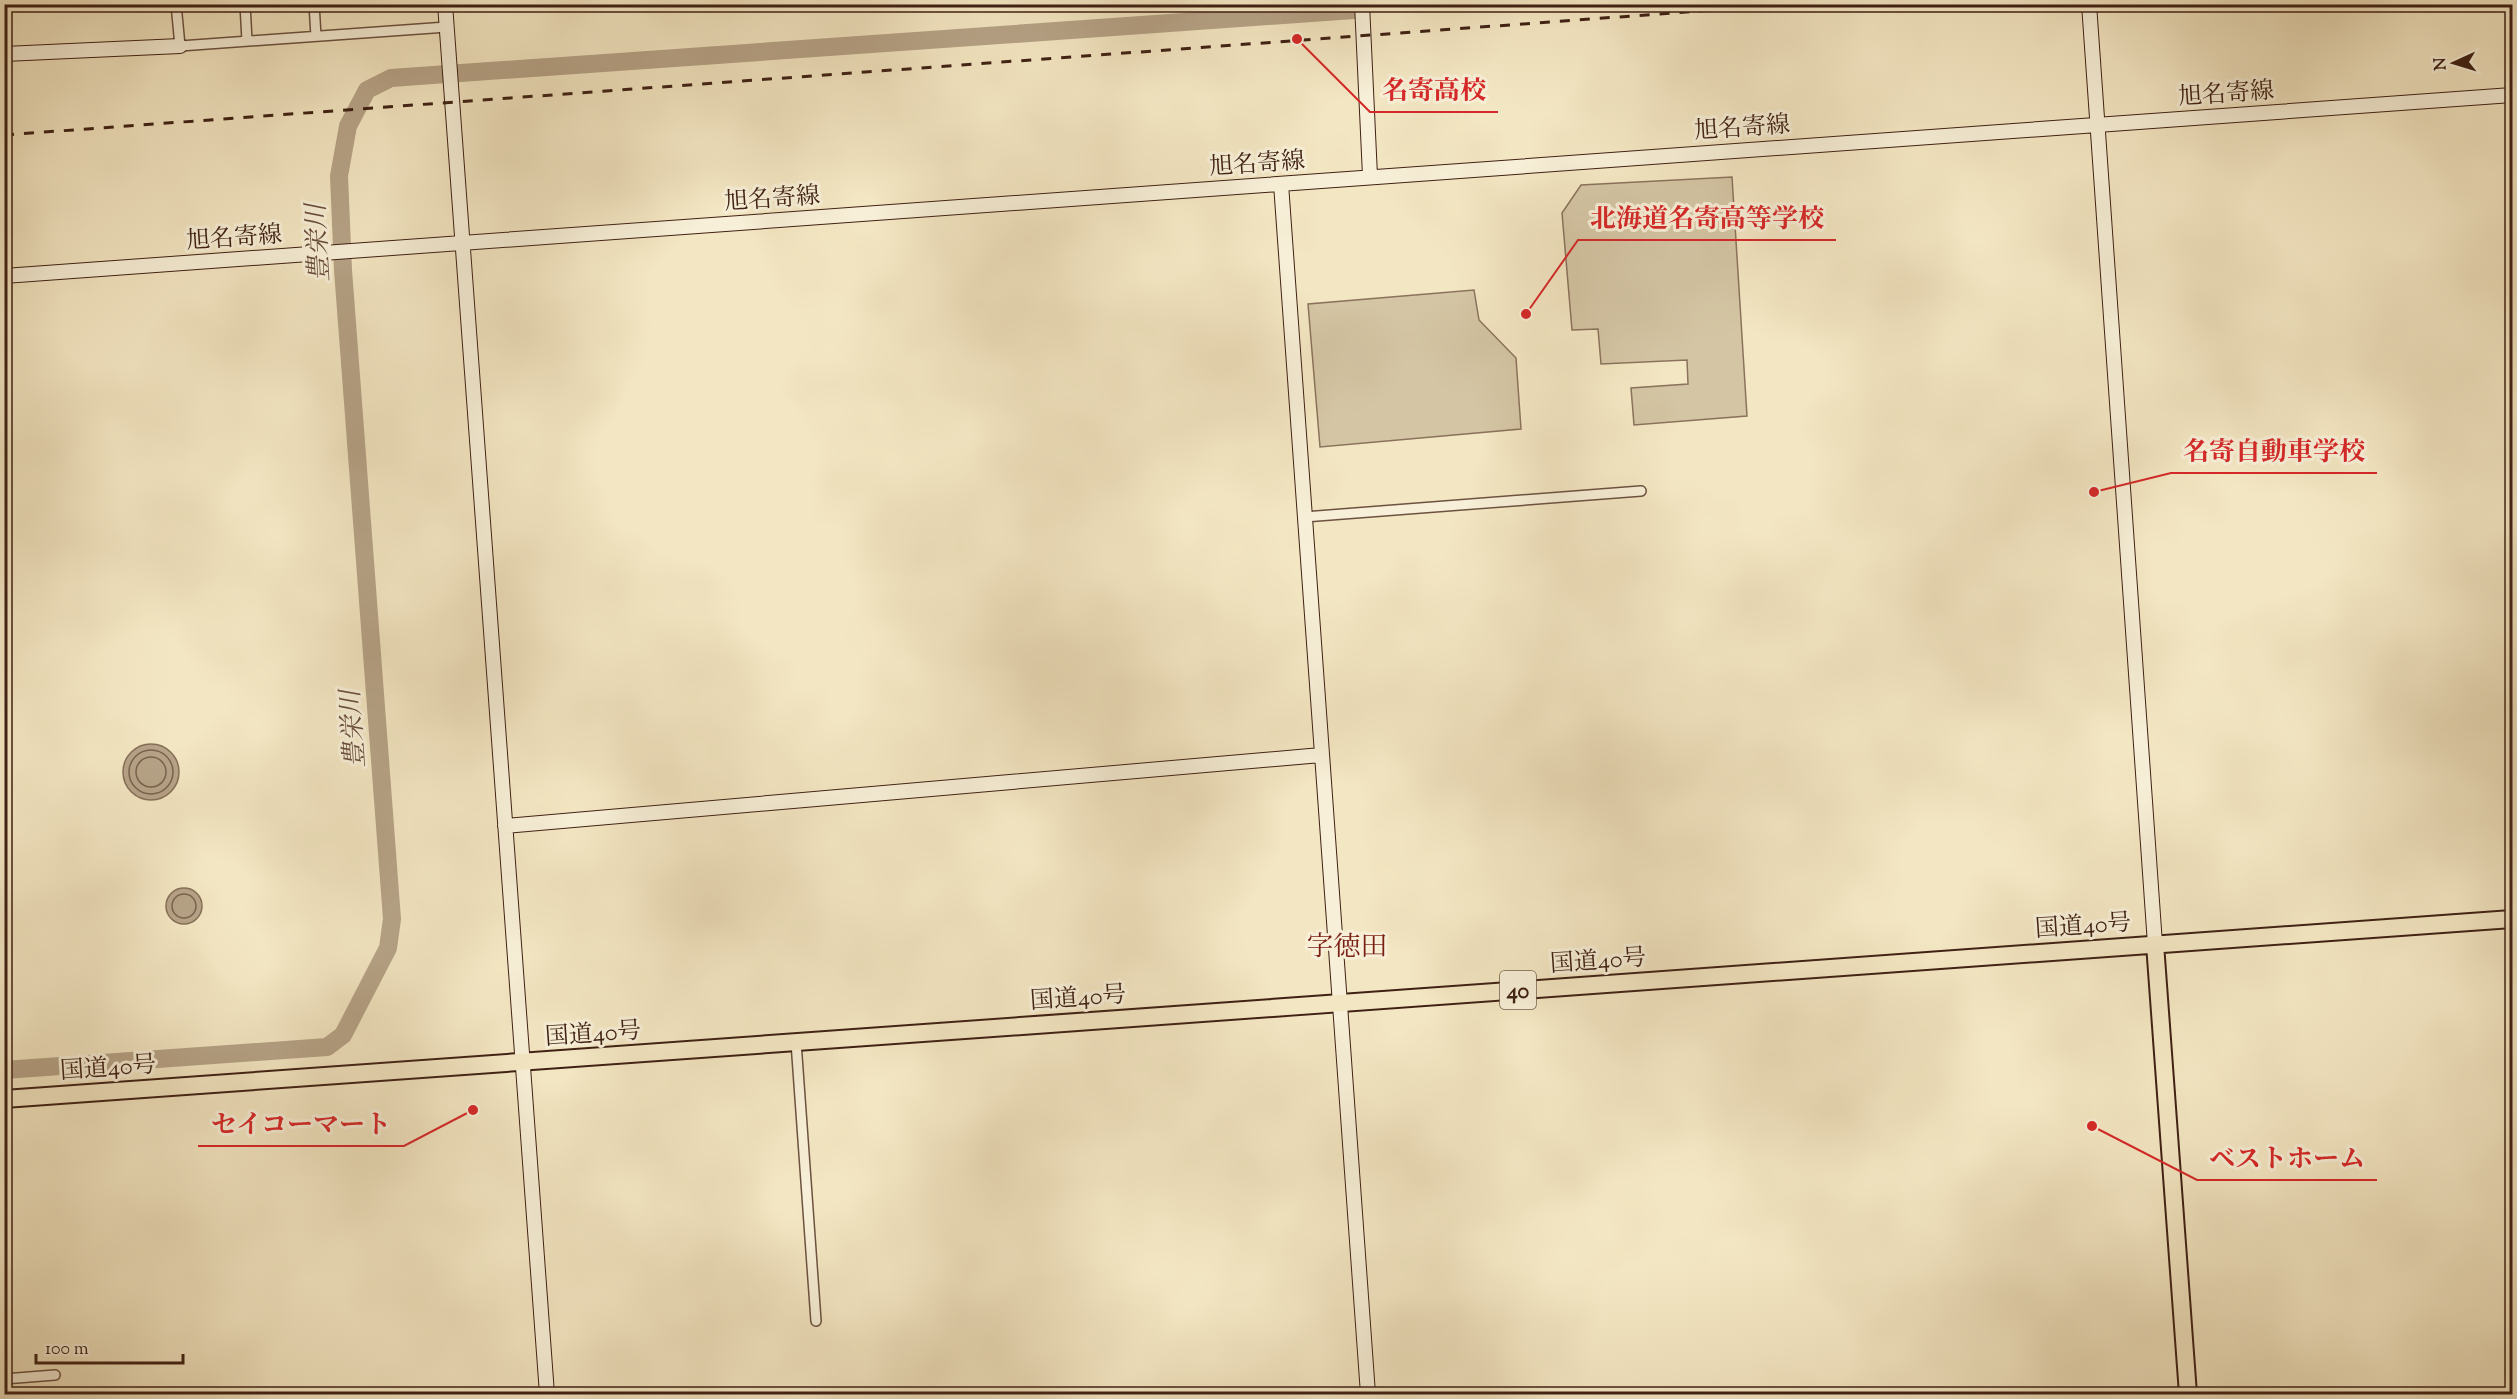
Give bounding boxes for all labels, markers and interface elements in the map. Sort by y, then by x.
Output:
north arrow [2424,33,2484,93]
text: N [2430,56,2453,71]
callout: 名寄高校 [1370,68,1498,112]
text: 名寄高校 [1382,74,1486,111]
street label: 旭名寄線 [2177,75,2275,115]
street label: 旭名寄線 [1693,109,1791,149]
street label: 旭名寄線 [1208,145,1306,185]
street label: 旭名寄線 [723,180,821,220]
callout: 北海道名寄高等学校 [1578,196,1836,240]
water label: 豊栄川 [299,200,340,283]
text: 北海道名寄高等学校 [1590,202,1824,239]
street label: 旭名寄線 [185,219,283,259]
callout: 名寄自動車学校 [2171,429,2377,473]
text: 名寄自動車学校 [2183,435,2365,472]
water label: 豊栄川 [333,686,376,769]
street label: 国道40号 [2034,907,2132,947]
district label: 字徳田 [1307,929,1388,968]
street label: 国道40号 [1549,942,1647,982]
road number: 40 [1500,971,1536,1009]
street label: 国道40号 [1029,979,1127,1019]
street label: 国道40号 [544,1015,642,1055]
street label: 国道40号 [59,1049,157,1089]
callout: セイコーマート [198,1102,404,1146]
text: セイコーマート [211,1108,391,1145]
callout: ベストホーム [2197,1136,2377,1180]
text: ベストホーム [2209,1142,2365,1179]
scale bar [36,1327,183,1365]
text: 100 m [45,1337,89,1363]

